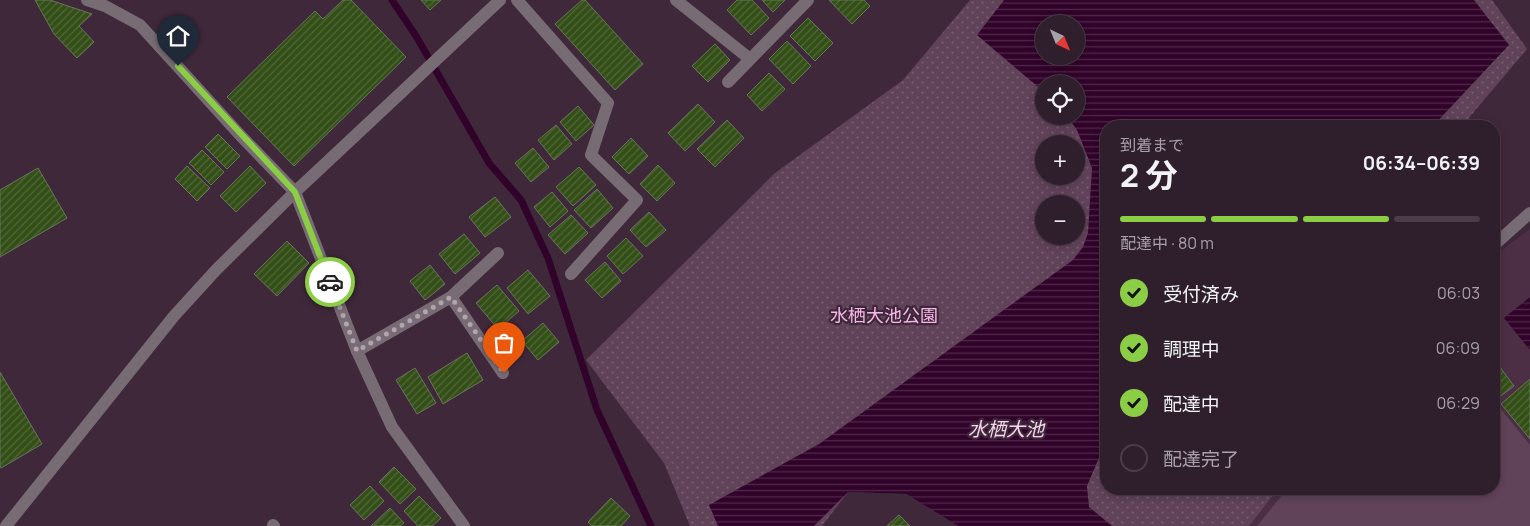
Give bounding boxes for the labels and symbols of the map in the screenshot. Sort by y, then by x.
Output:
pin [157,15,199,66]
north arrow [1035,15,1085,65]
courier [305,257,355,307]
park label: 水栖大池公園 [830,303,938,327]
pin [483,322,525,373]
water label: 水栖大池 [968,416,1046,442]

